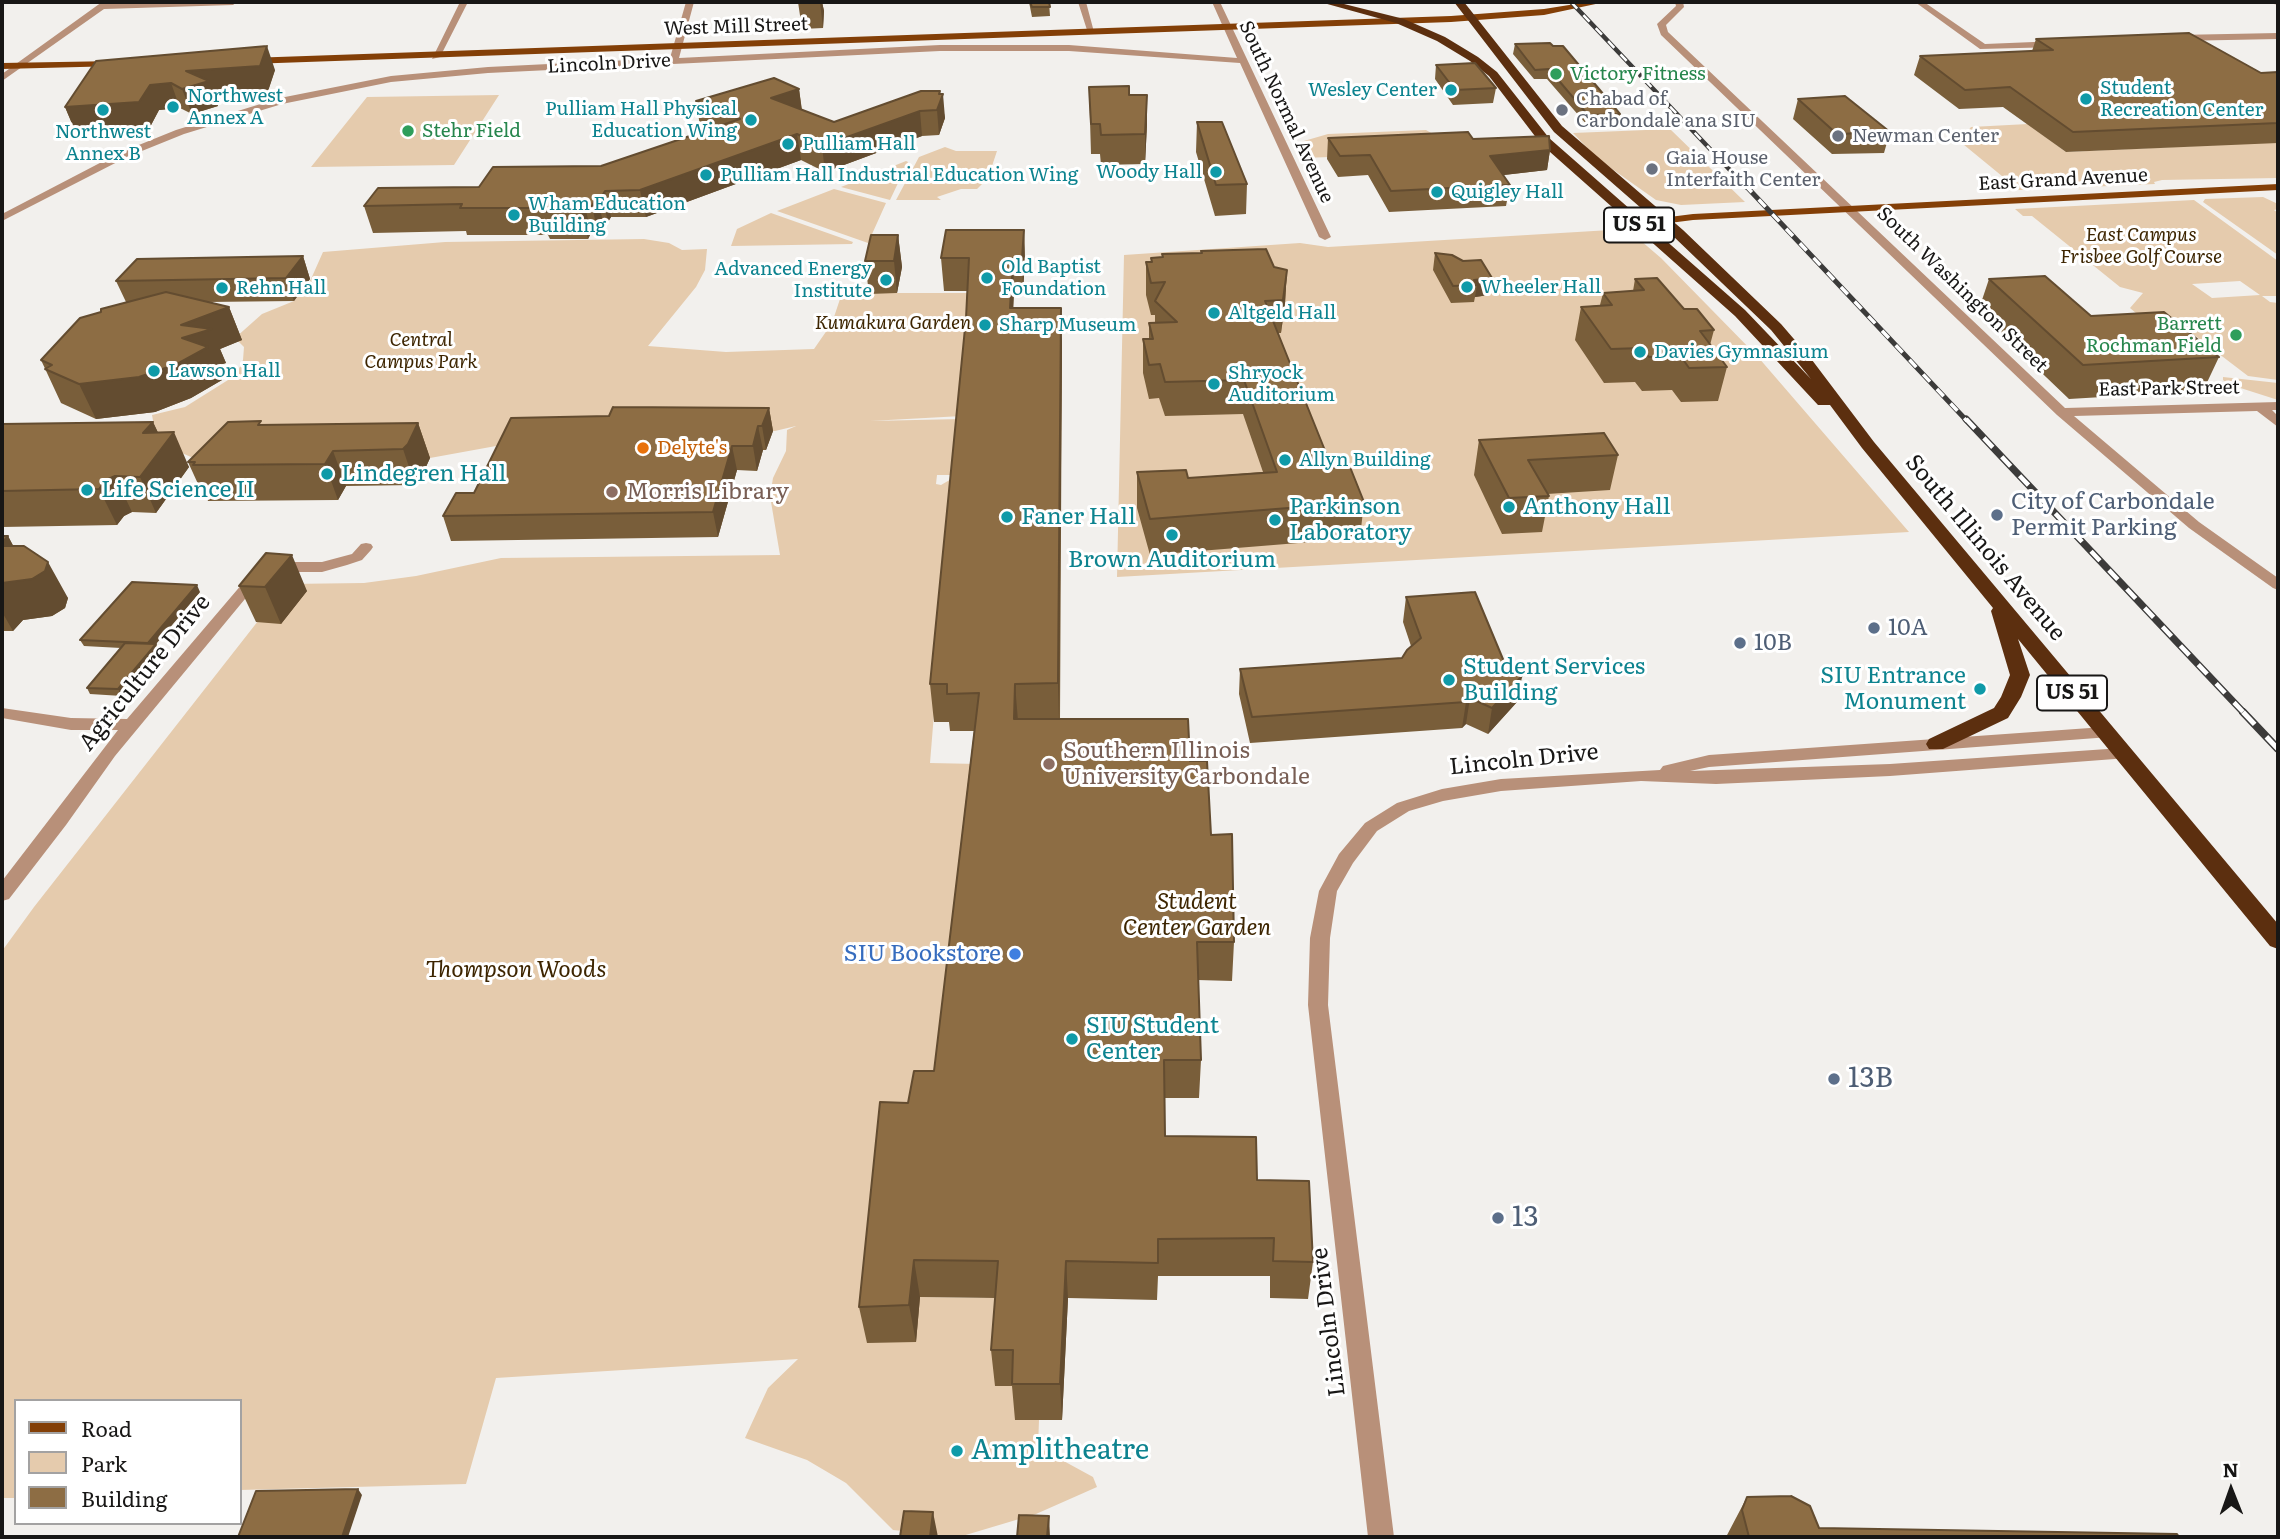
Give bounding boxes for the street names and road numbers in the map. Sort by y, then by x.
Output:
street label: West Mill Street [663,13,809,41]
street label: South Normal Avenue [1234,17,1338,207]
street label: Lincoln Drive [547,49,671,79]
street label: East Grand Avenue [1978,164,2148,196]
street label: South Washington Street [1872,202,2052,378]
road number: US 51 [1604,208,1674,243]
street label: East Park Street [2098,376,2240,402]
street label: South Illinois Avenue [1899,449,2071,647]
street label: Agriculture Drive [74,589,216,757]
road number: US 51 [2037,676,2107,710]
street label: Lincoln Drive [1448,738,1600,782]
street label: Lincoln Drive [1306,1246,1352,1398]

